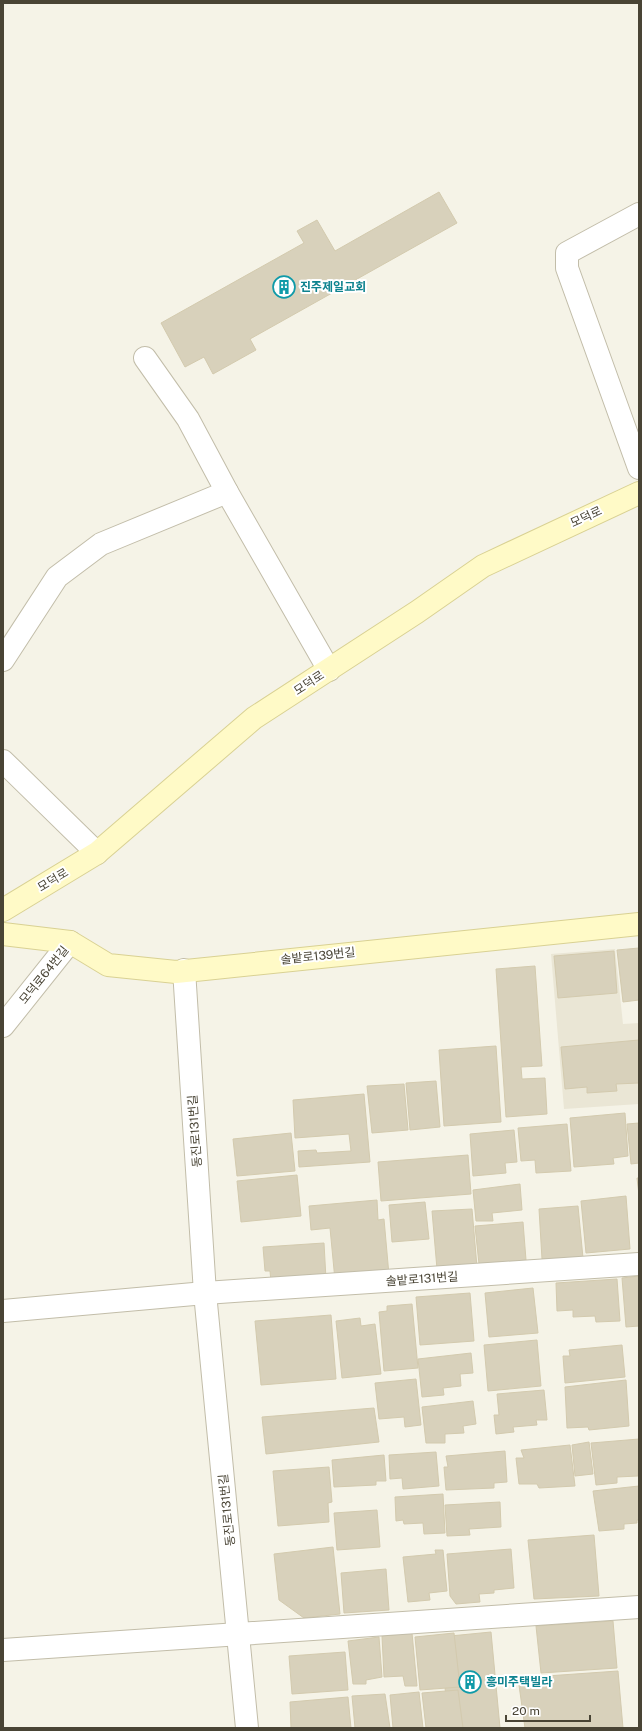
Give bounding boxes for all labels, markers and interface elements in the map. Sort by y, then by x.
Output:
building icon: 진주제일교회 [271,274,297,300]
place label: 진주제일교회 [300,280,366,294]
street label: 모덕로 [568,504,604,530]
street label: 모덕로 [291,668,327,698]
street label: 모덕로 [35,865,71,895]
street label: 모덕로64번길 [16,943,72,1007]
street label: 솔밭로139번길 [280,945,356,967]
street label: 동진로131번길 [185,1094,205,1168]
street label: 솔밭로131번길 [385,1269,459,1289]
street label: 동진로131번길 [216,1473,238,1547]
building icon: 흥미주택빌라 [457,1669,483,1695]
place label: 흥미주택빌라 [486,1675,552,1689]
scale bar [506,1697,590,1723]
text: 20 m [512,1704,540,1718]

